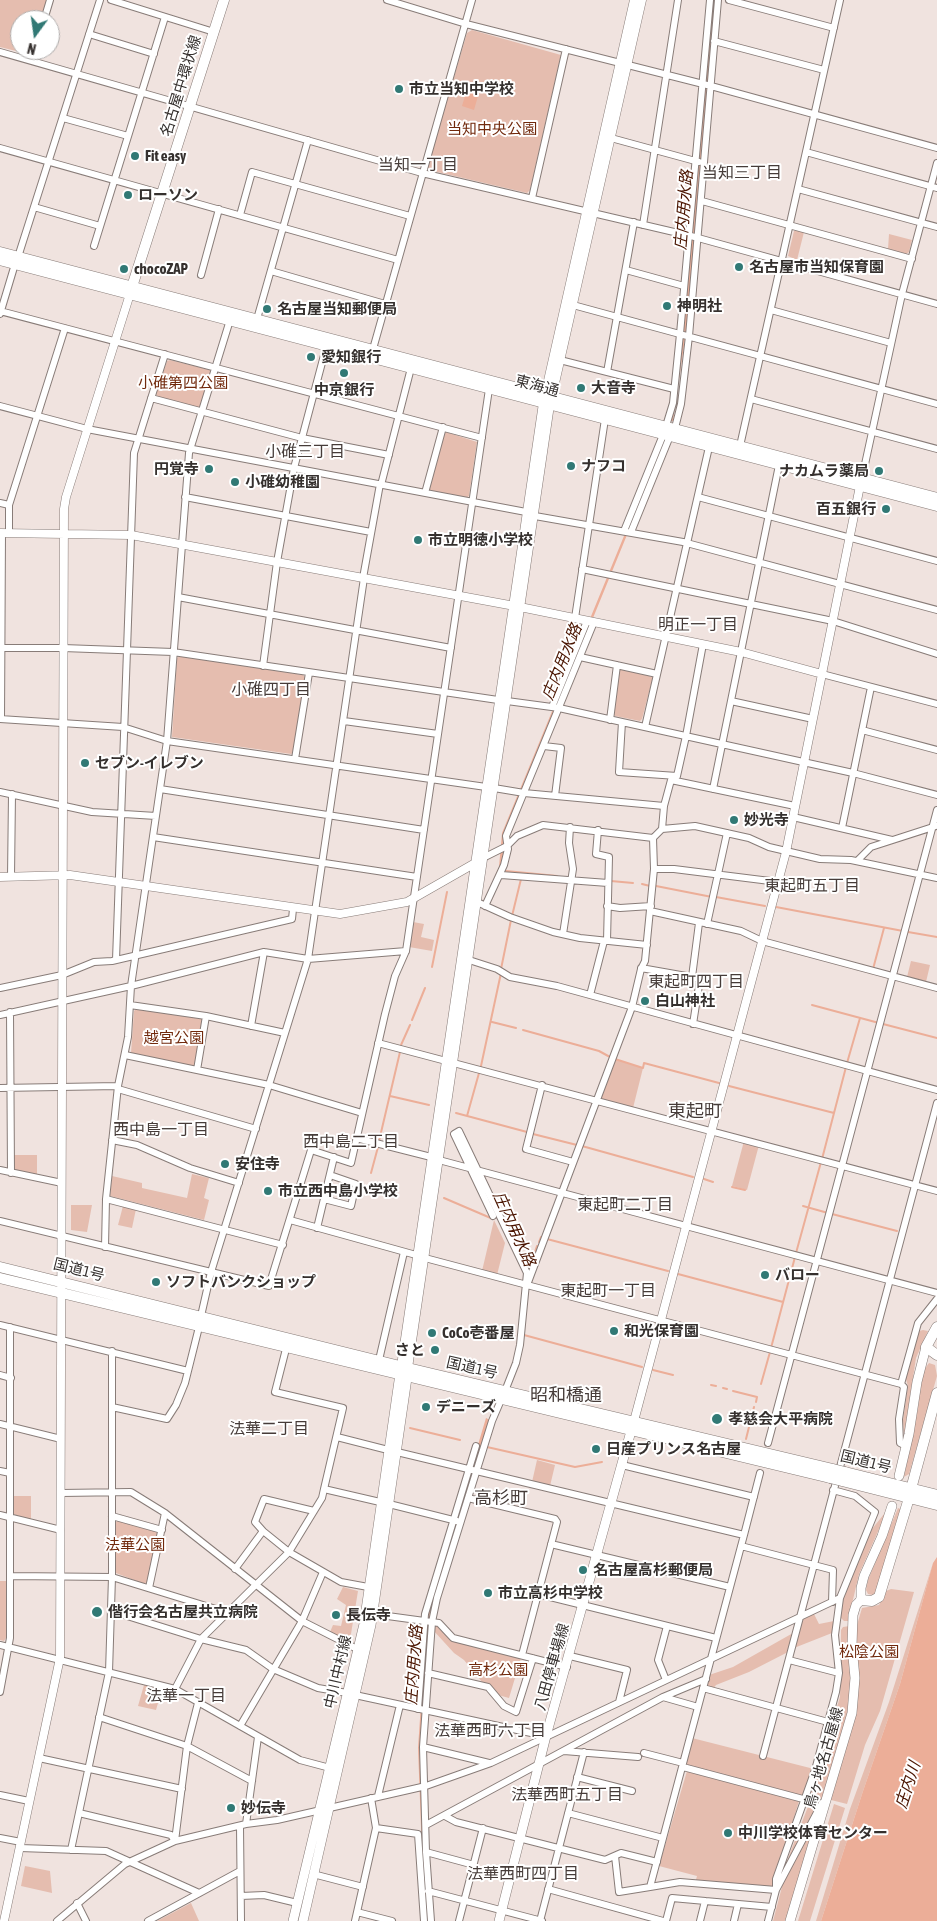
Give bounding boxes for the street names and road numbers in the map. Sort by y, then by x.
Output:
street label: 名古屋中環状線 [157,33,205,139]
street label: 東海通 [513,371,561,401]
street label: 国道1号 [52,1255,106,1285]
street label: 国道1号 [445,1353,499,1383]
street label: 国道1号 [839,1447,893,1477]
street label: 八田停車場線 [531,1621,573,1713]
street label: 中川中村線 [321,1633,355,1711]
street label: 鳥ヶ地名古屋線 [801,1705,847,1811]

